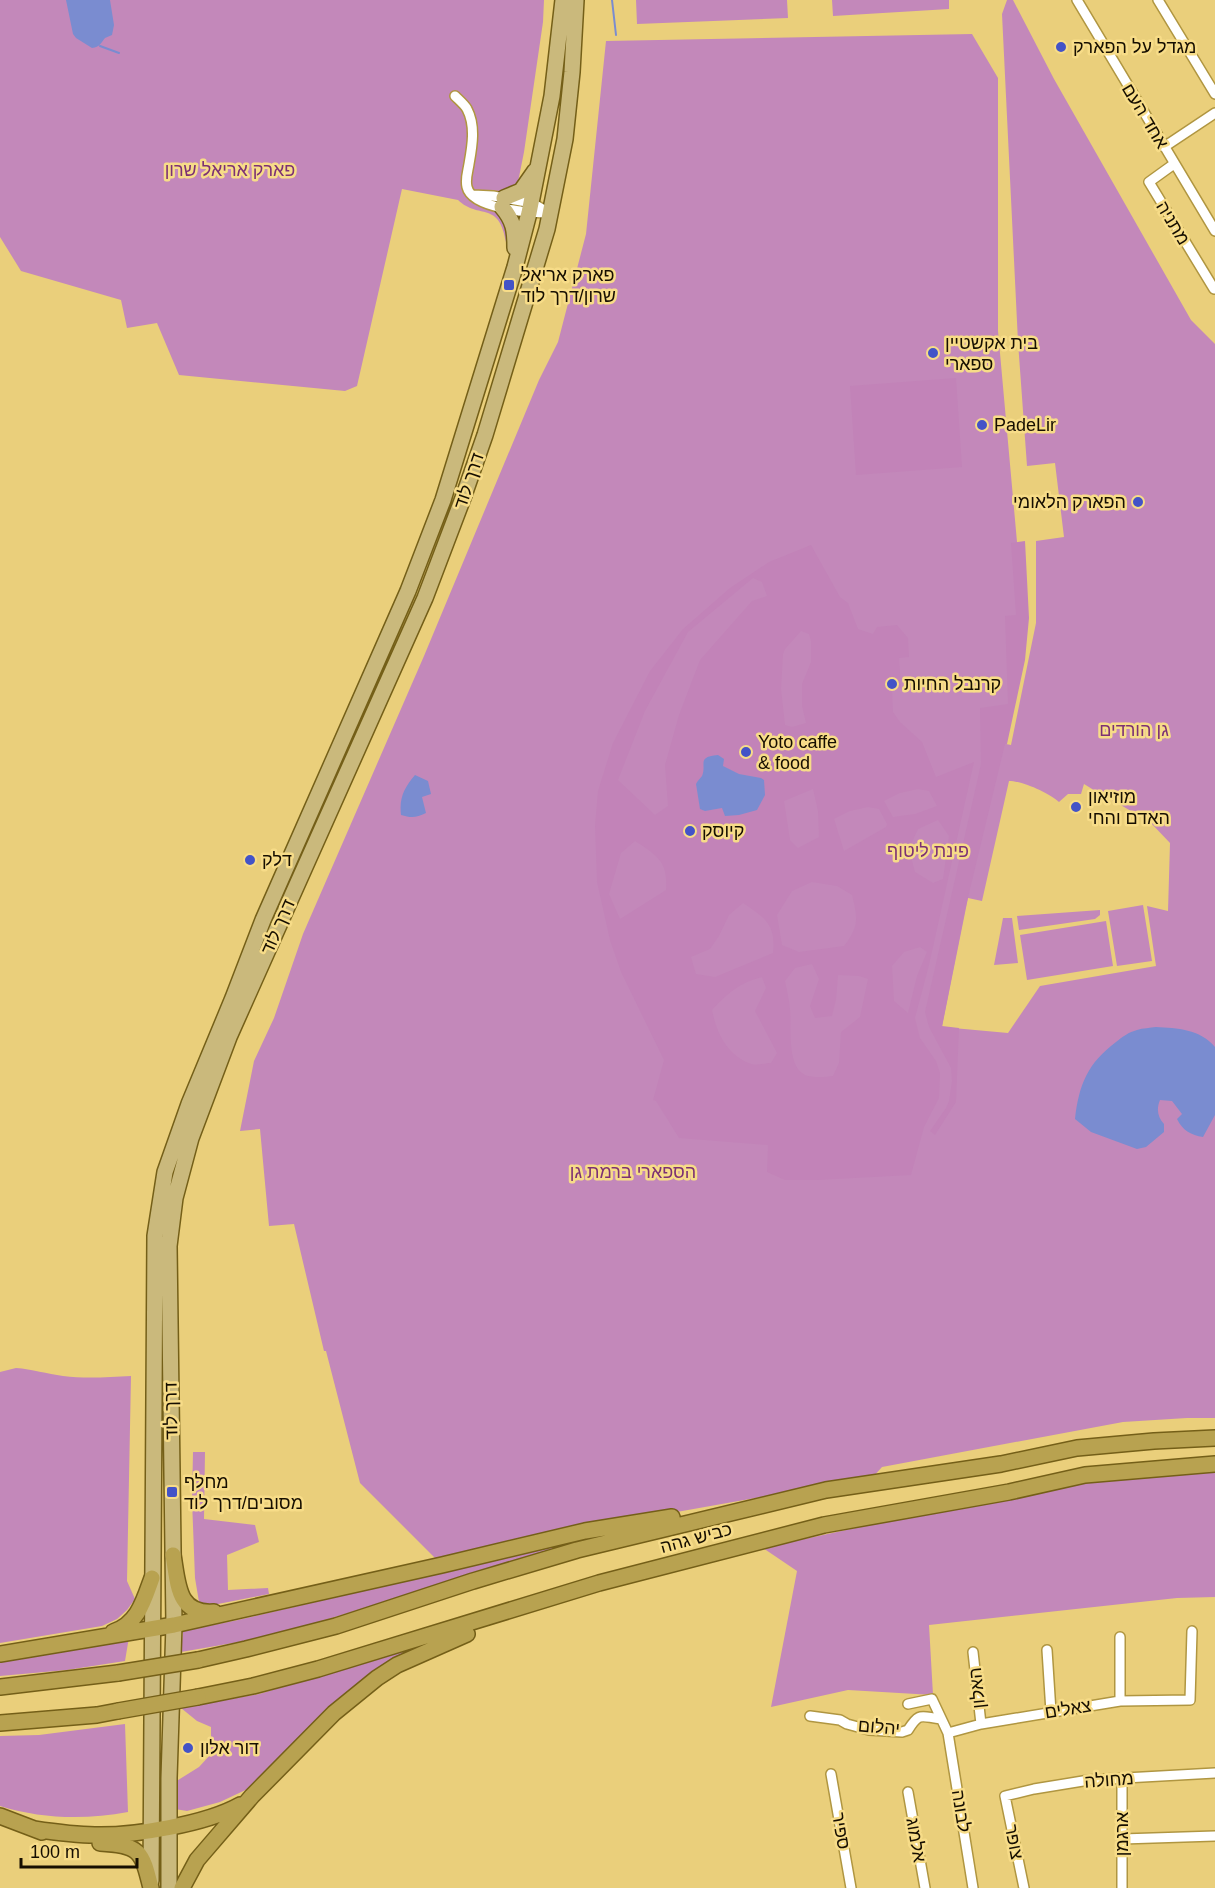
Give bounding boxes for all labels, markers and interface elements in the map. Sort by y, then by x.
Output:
place label: מגדל על הפארק [1073,37,1196,57]
marker: מגדל על הפארק [1054,40,1068,54]
street label: אחד העם [1118,80,1173,153]
park label: פארק אריאל שרון [165,160,295,180]
street label: מתניה [1152,197,1194,249]
place label: פארק אריאל שרון/דרך לוד [521,265,616,306]
marker: פארק אריאל שרון/דרך לוד [502,278,516,292]
place label: בית אקשטיין ספארי [945,333,1038,374]
marker: בית אקשטיין ספארי [926,346,940,360]
place label: PadeLir [994,415,1056,435]
marker: PadeLir [975,418,989,432]
street label: דרך לוד [450,450,488,512]
place label: הפארק הלאומי [1013,492,1126,512]
marker: הפארק הלאומי [1131,495,1145,509]
place label: קרנבל החיות [904,674,1001,694]
marker: קרנבל החיות [885,677,899,691]
park label: גן הורדים [1099,720,1169,740]
place label: Yoto caffe & food [758,732,837,773]
marker: Yoto caffe & food [739,745,753,759]
place label: מוזיאון האדם והחי [1088,787,1170,828]
marker: מוזיאון האדם והחי [1069,800,1083,814]
place label: קיוסק [702,821,744,841]
marker: קיוסק [683,824,697,838]
park label: פינת ליטוף [887,841,969,861]
place label: דלק [262,850,292,870]
marker: דלק [243,853,257,867]
street label: דרך לוד [257,896,299,957]
park label: הספארי ברמת גן [570,1162,696,1182]
street label: דרך לוד [160,1382,182,1440]
place label: מחלף מסובים/דרך לוד [184,1472,303,1513]
marker: מחלף מסובים/דרך לוד [165,1485,179,1499]
street label: כביש גהה [658,1519,734,1557]
street label: האלון [965,1666,989,1710]
street label: צאלים [1043,1695,1093,1723]
street label: יהלום [857,1715,901,1739]
place label: דור אלון [200,1738,259,1758]
marker: דור אלון [181,1741,195,1755]
street label: מחולה [1084,1768,1134,1792]
street label: לבונה [948,1788,974,1834]
street label: ספיר [828,1811,854,1851]
street label: ארגמן [1112,1811,1132,1856]
street label: אלמוג [902,1816,930,1864]
street label: צופר [1001,1823,1027,1861]
scale bar [21,1831,136,1869]
text: 100 m [30,1842,80,1862]

